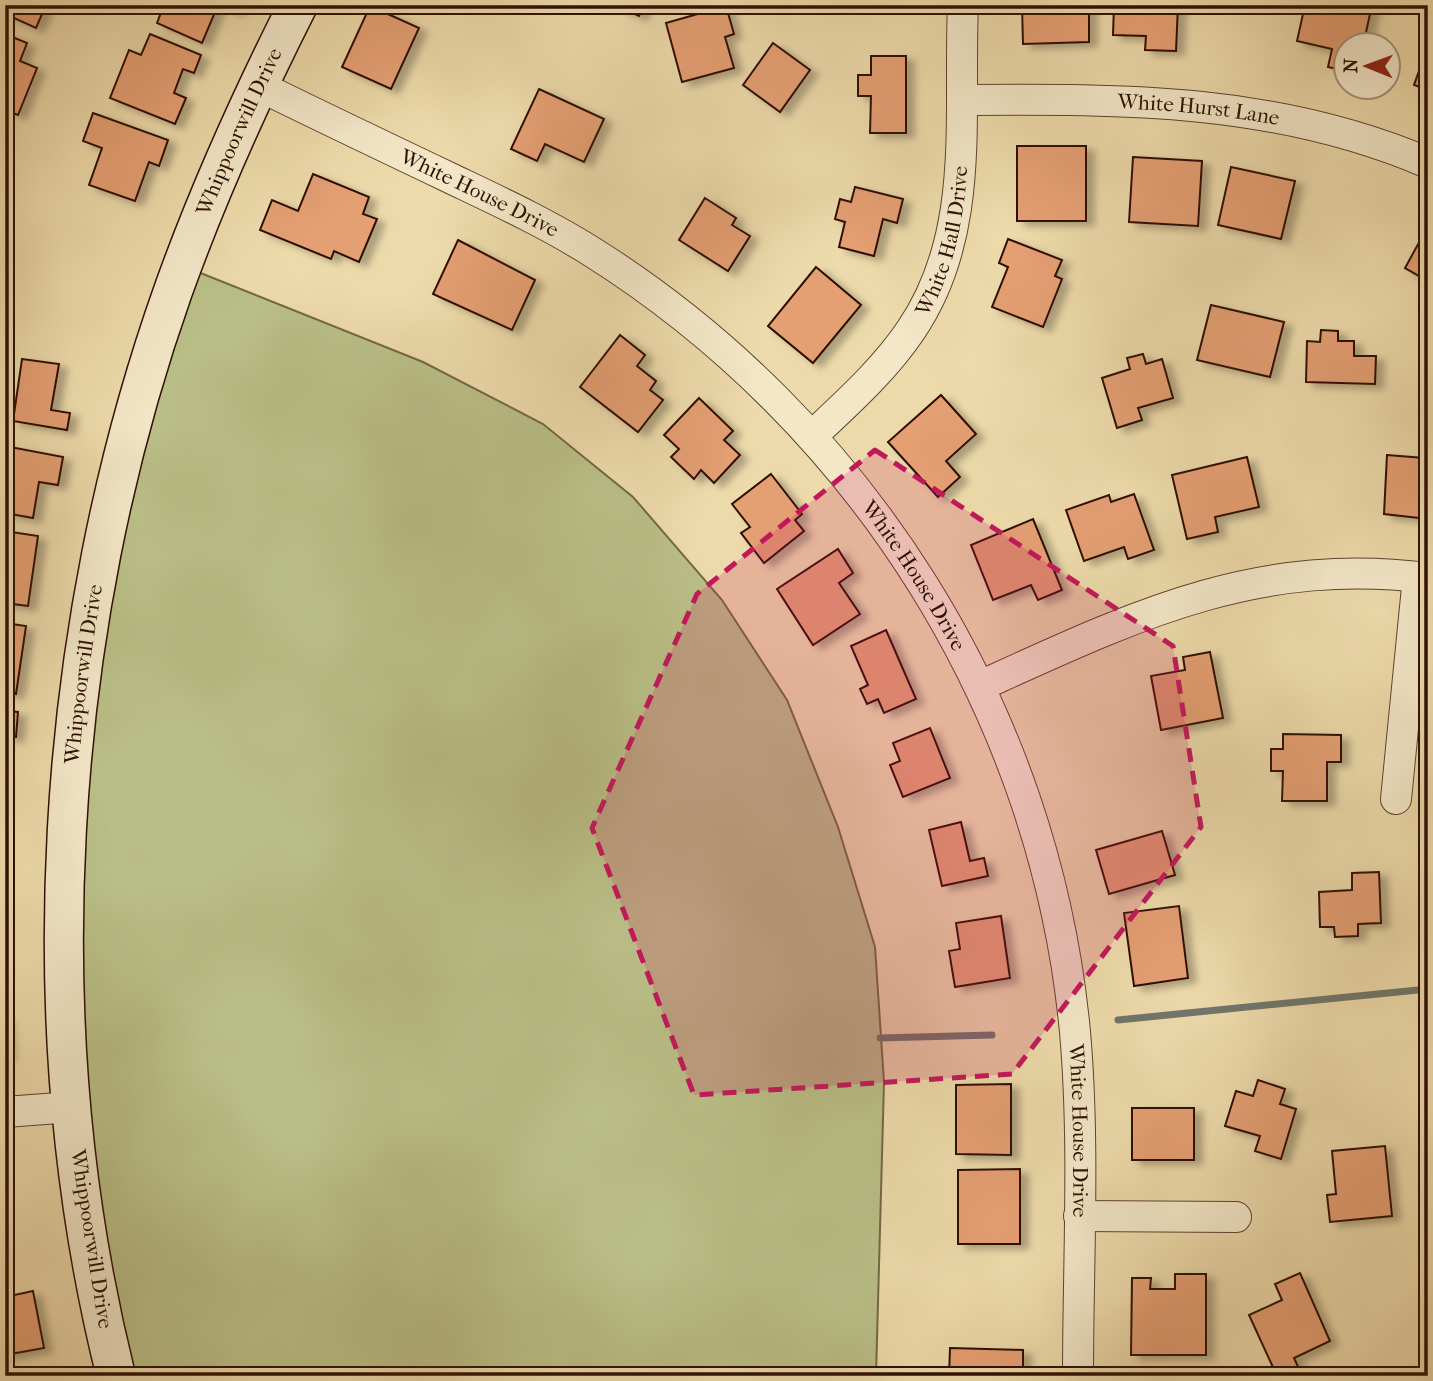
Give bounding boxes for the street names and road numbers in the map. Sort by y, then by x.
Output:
street label: Whippoorwill Drive [191,44,287,220]
street label: White Hurst Lane [1116,89,1282,130]
street label: White House Drive [395,144,563,242]
street label: White Hall Drive [910,165,972,321]
street label: White House Drive [856,495,971,655]
street label: Whippoorwill Drive [59,582,107,766]
street label: White House Drive [1064,1042,1092,1218]
street label: Whippoorwill Drive [66,1147,118,1330]

